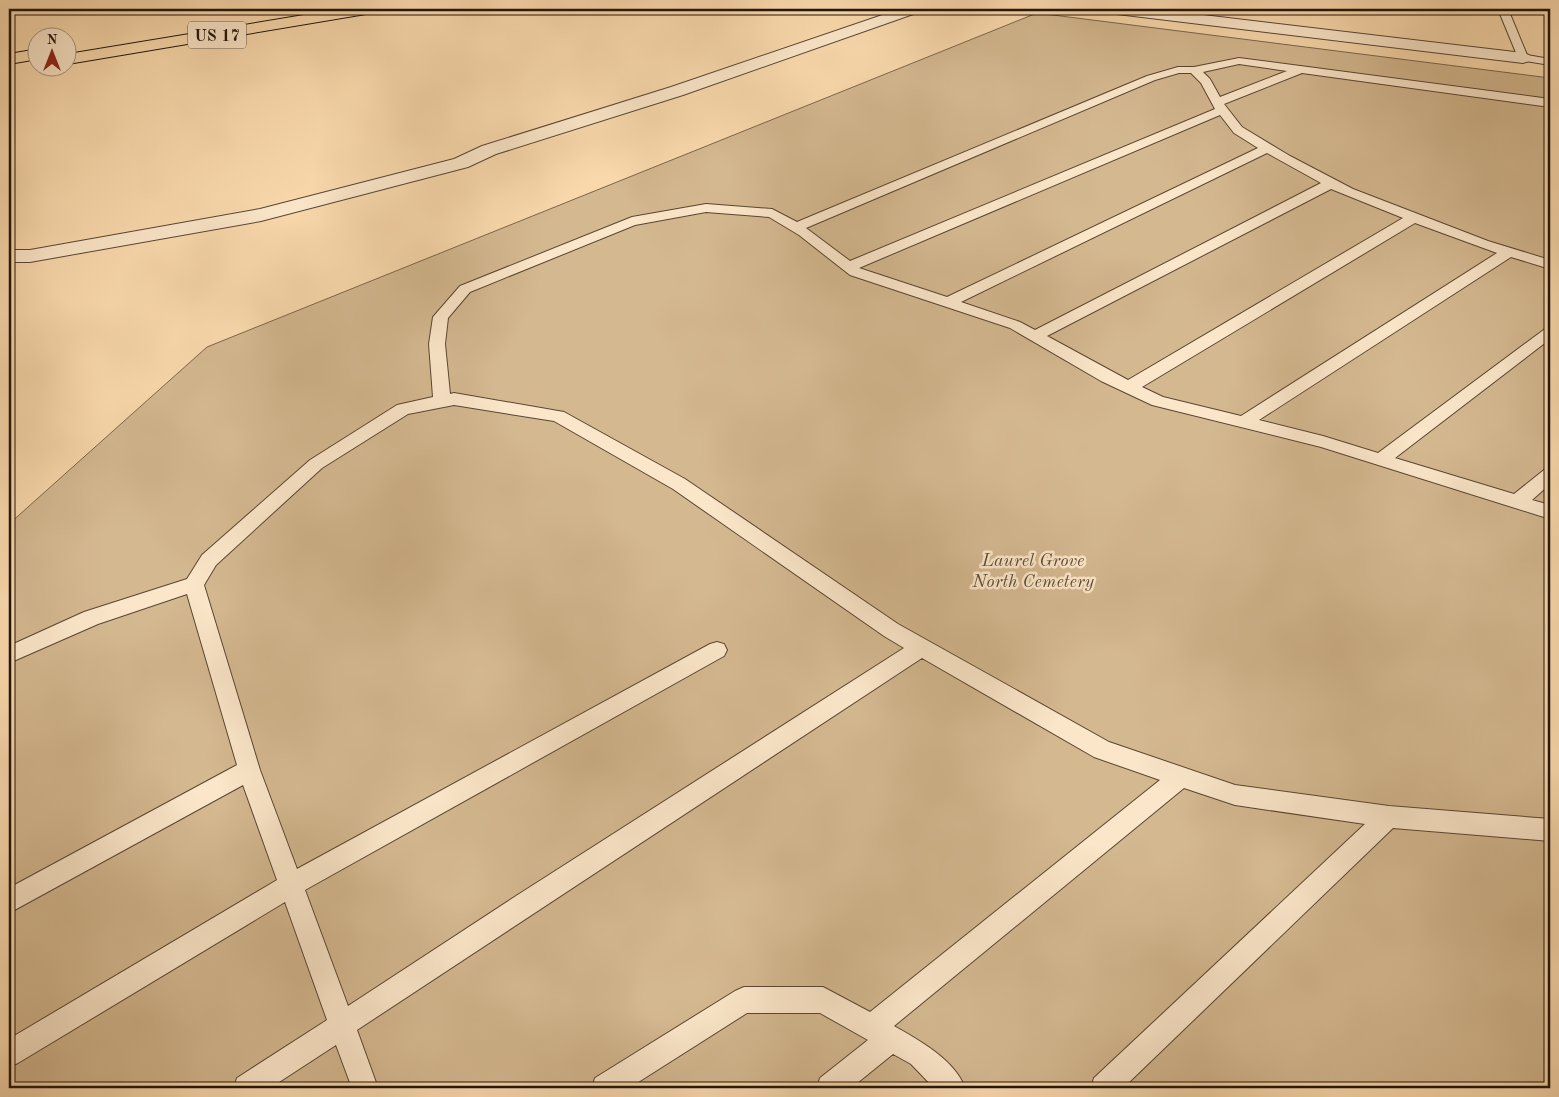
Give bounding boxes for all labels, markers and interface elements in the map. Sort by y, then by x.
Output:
road number: US 17 [188,22,246,48]
north arrow [28,28,78,78]
text: N [47,33,58,47]
park label: Laurel Grove North Cemetery [971,552,1095,591]

